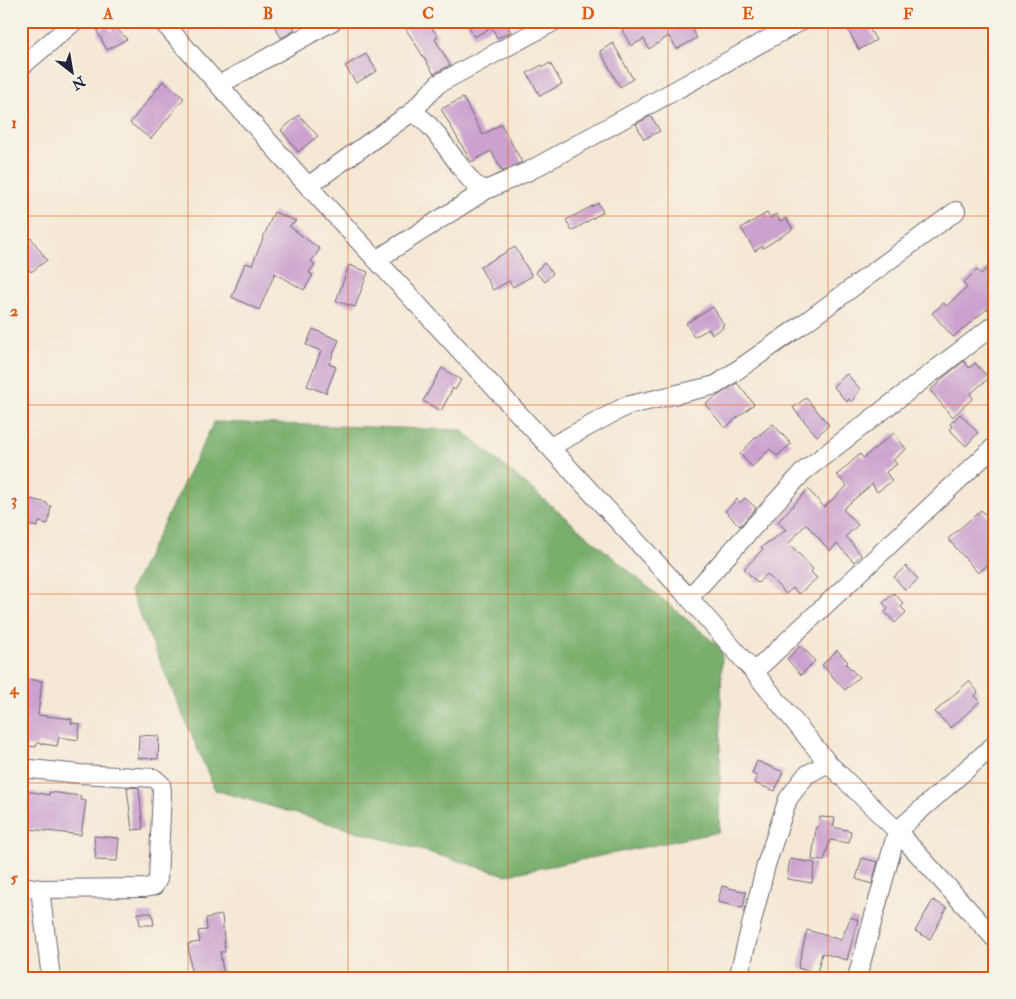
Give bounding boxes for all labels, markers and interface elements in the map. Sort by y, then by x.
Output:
text: A [102,4,114,24]
text: B [263,4,273,24]
text: C [422,4,434,24]
text: D [581,4,595,24]
text: E [742,4,754,24]
text: F [903,4,913,24]
north arrow [48,48,98,98]
text: N [68,72,89,93]
text: 1 [11,113,17,133]
text: 2 [10,301,18,321]
text: 3 [11,490,17,510]
text: 4 [9,679,20,699]
text: 5 [10,868,18,888]

